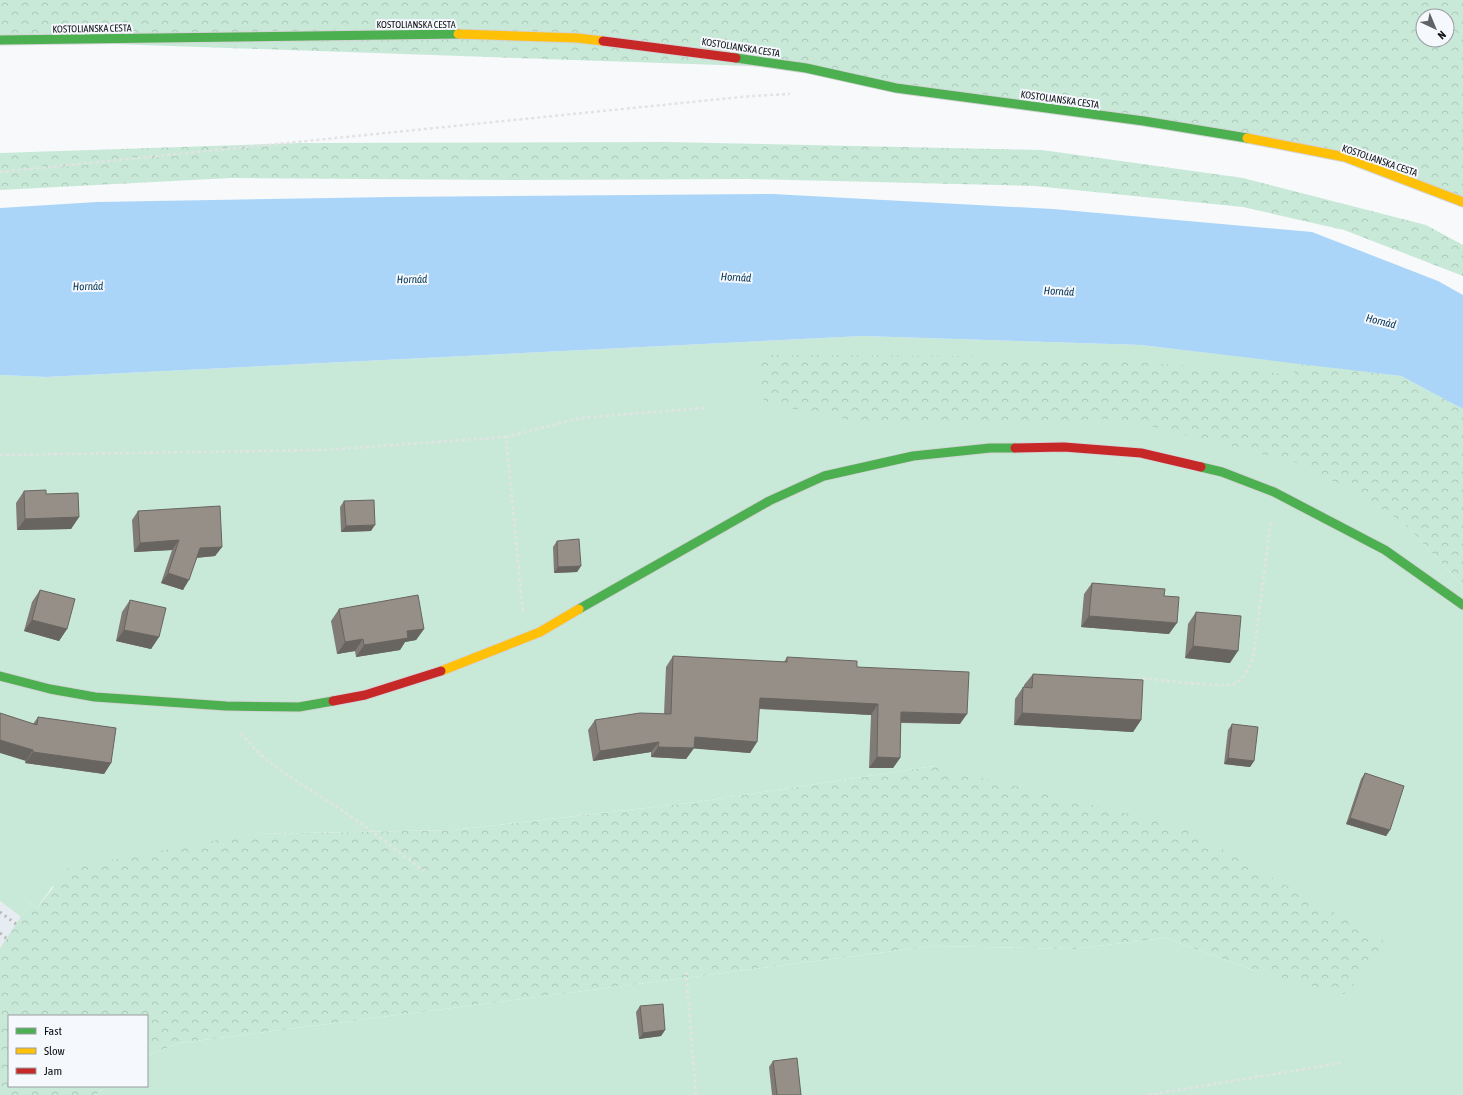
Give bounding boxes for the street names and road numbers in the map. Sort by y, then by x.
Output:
street label: KOSTOLIANSKA CESTA [376,19,456,30]
street label: KOSTOLIANSKA CESTA [52,22,132,35]
street label: KOSTOLIANSKA CESTA [701,36,781,59]
street label: KOSTOLIANSKA CESTA [1020,89,1100,110]
street label: KOSTOLIANSKA CESTA [1341,142,1419,179]

